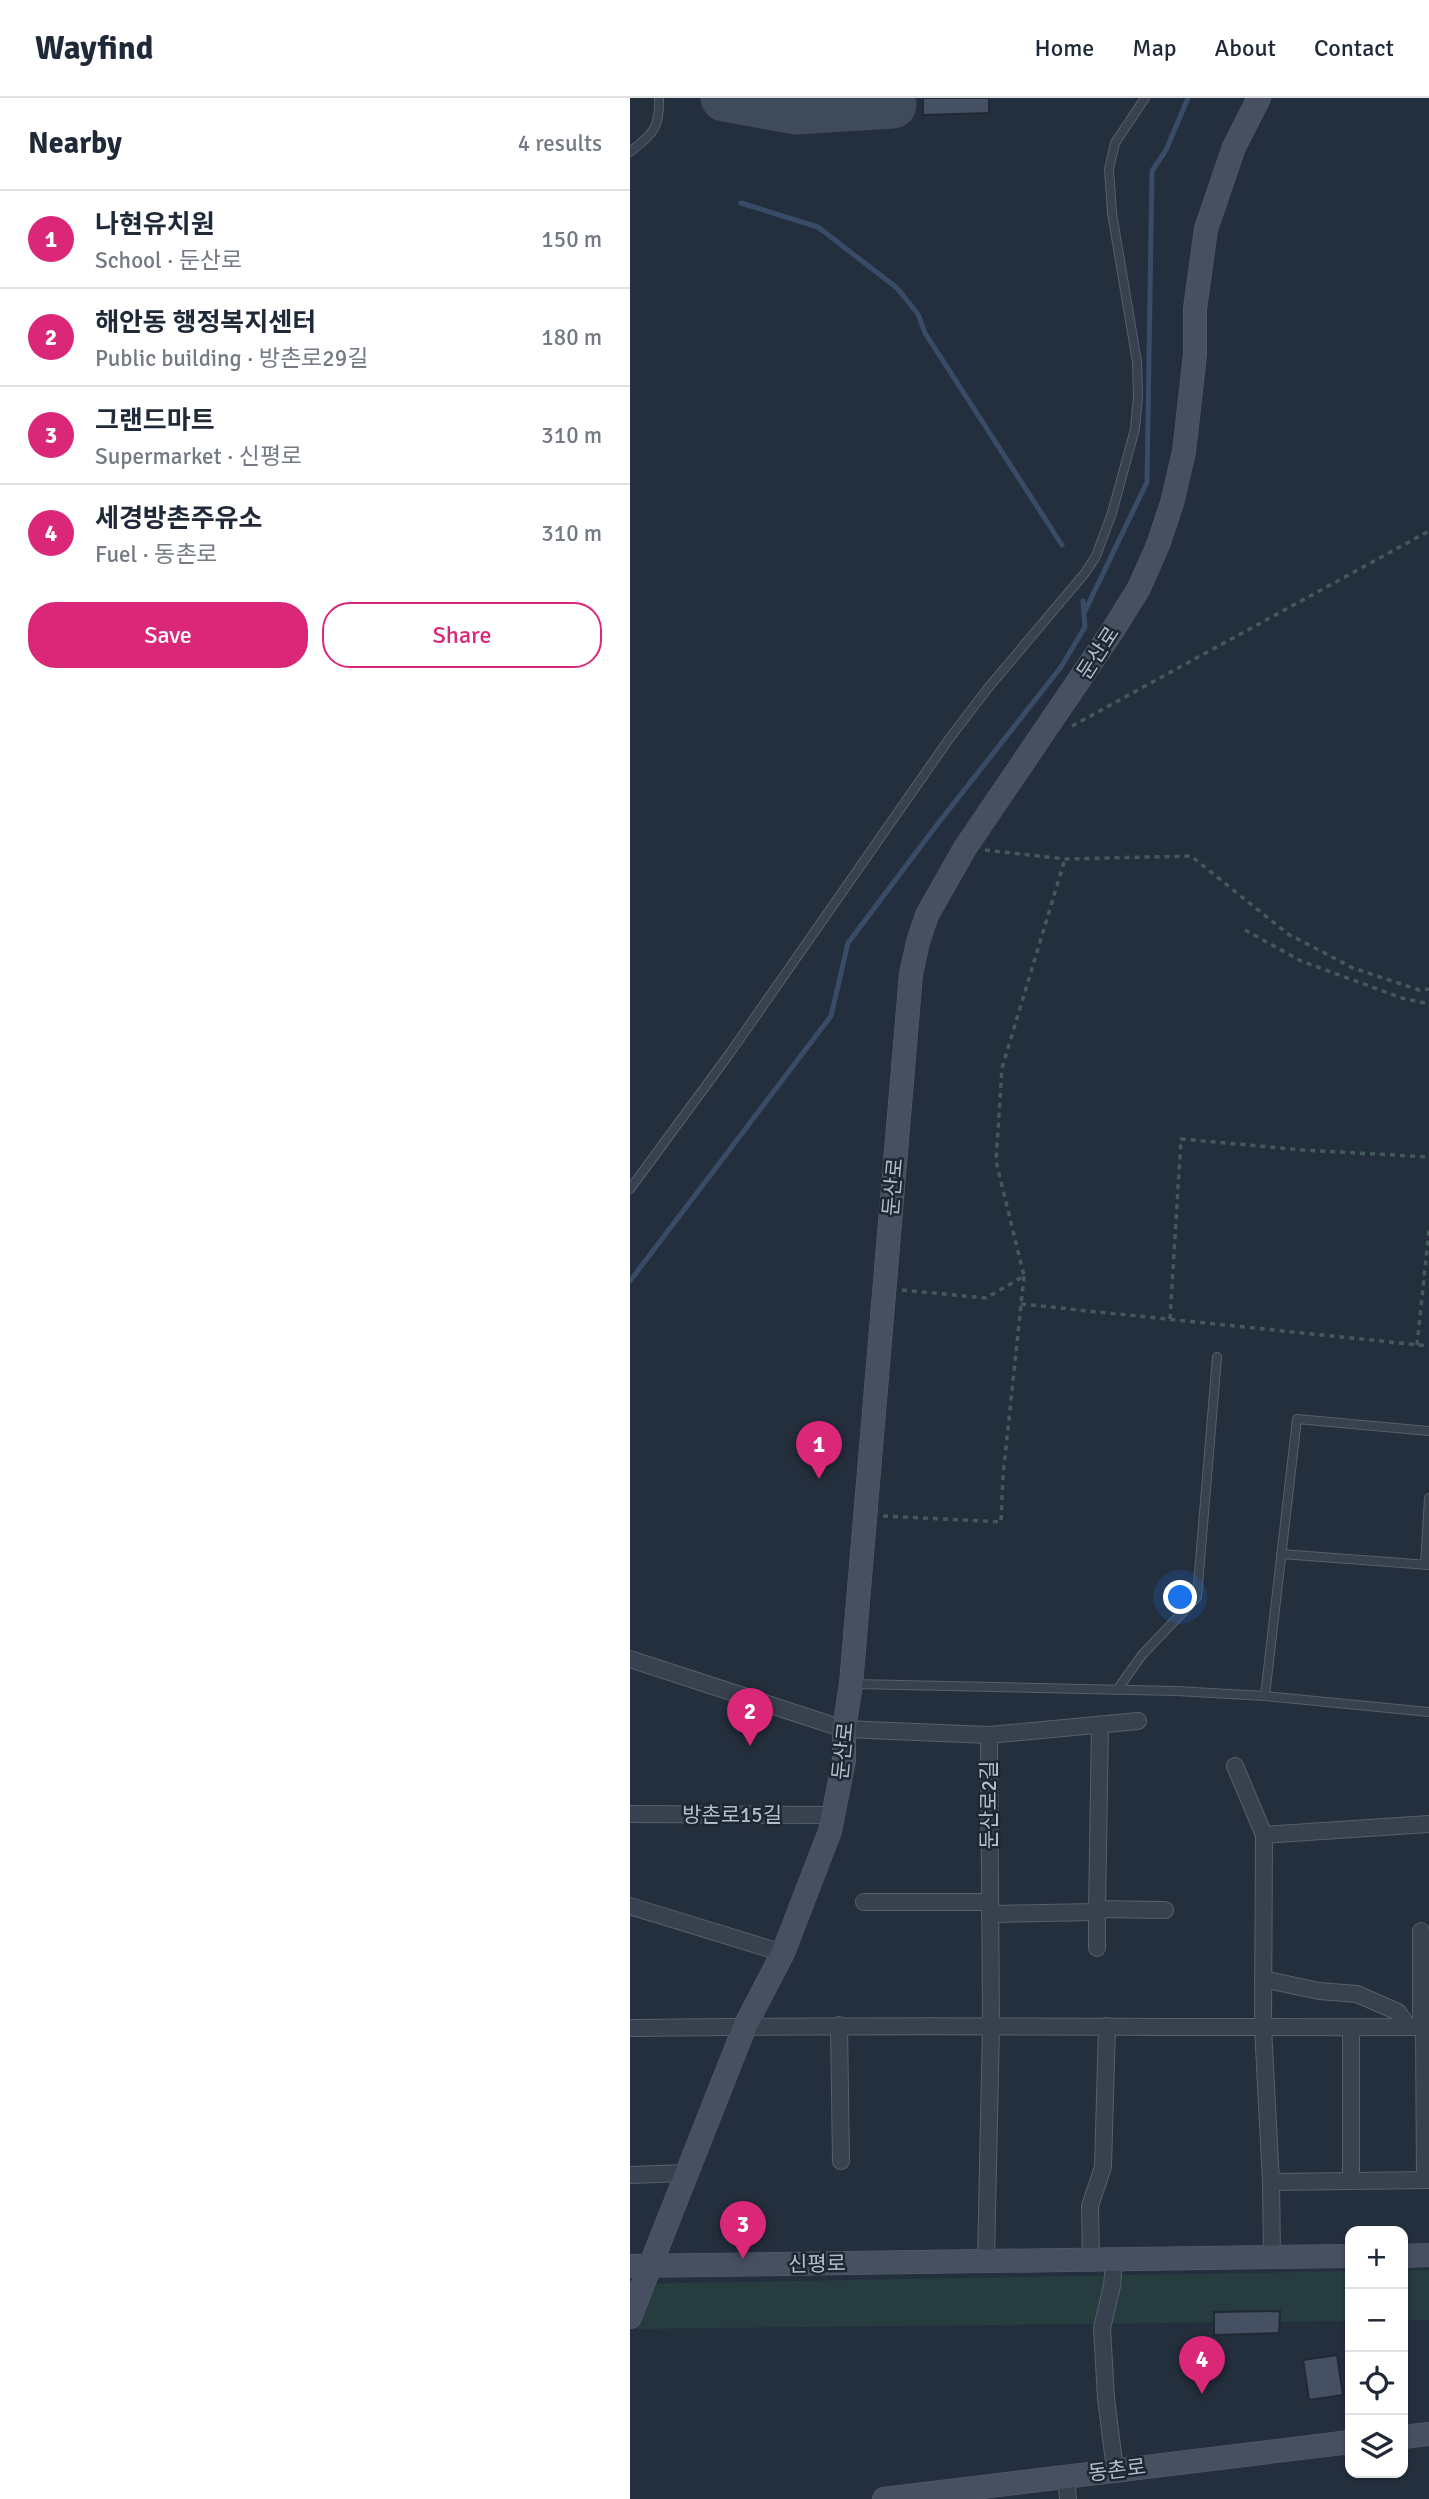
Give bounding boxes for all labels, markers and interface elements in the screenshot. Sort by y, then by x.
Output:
text: Wayfind [35,28,154,69]
text: Home [1034,33,1094,63]
text: Map [1132,33,1177,63]
text: About [1215,33,1276,63]
text: Contact [1314,33,1394,63]
text: Nearby [28,125,122,162]
text: 4 results [518,129,602,158]
text: 나현유치원 [95,209,215,241]
text: 1 [45,225,57,254]
text: 150 m [541,225,602,254]
text: School · 둔산로 [95,246,242,275]
text: 해안동 행정복지센터 [95,307,316,339]
text: 2 [45,323,57,352]
text: 180 m [541,323,602,352]
text: Public building · 방촌로29길 [95,344,368,373]
text: 그랜드마트 [95,405,215,437]
text: 3 [45,421,57,450]
text: 310 m [541,421,602,450]
text: Supermarket · 신평로 [95,442,302,471]
text: 세경방촌주유소 [95,503,262,535]
text: 4 [45,519,57,548]
text: 310 m [541,519,602,548]
text: Fuel · 동촌로 [95,540,218,569]
button: Save [28,602,308,668]
button: Share [322,602,602,668]
street label: 둔산로 [1071,622,1125,684]
street label: 둔산로 [878,1157,908,1217]
pin: 1 [796,1421,842,1479]
your location [1163,1580,1197,1614]
pin: 2 [727,1688,773,1746]
street label: 둔산로 [827,1721,859,1781]
street label: 둔산로2길 [976,1761,1002,1849]
street label: 방촌로15길 [682,1802,782,1828]
pin: 3 [720,2201,766,2259]
map controls [1345,2226,1408,2478]
button: + [1345,2226,1408,2289]
street label: 신평로 [788,2250,846,2278]
button: − [1345,2289,1408,2352]
pin: 4 [1179,2336,1225,2394]
button: locate [1345,2352,1408,2415]
button: layers [1345,2415,1408,2478]
street label: 동촌로 [1087,2454,1147,2486]

